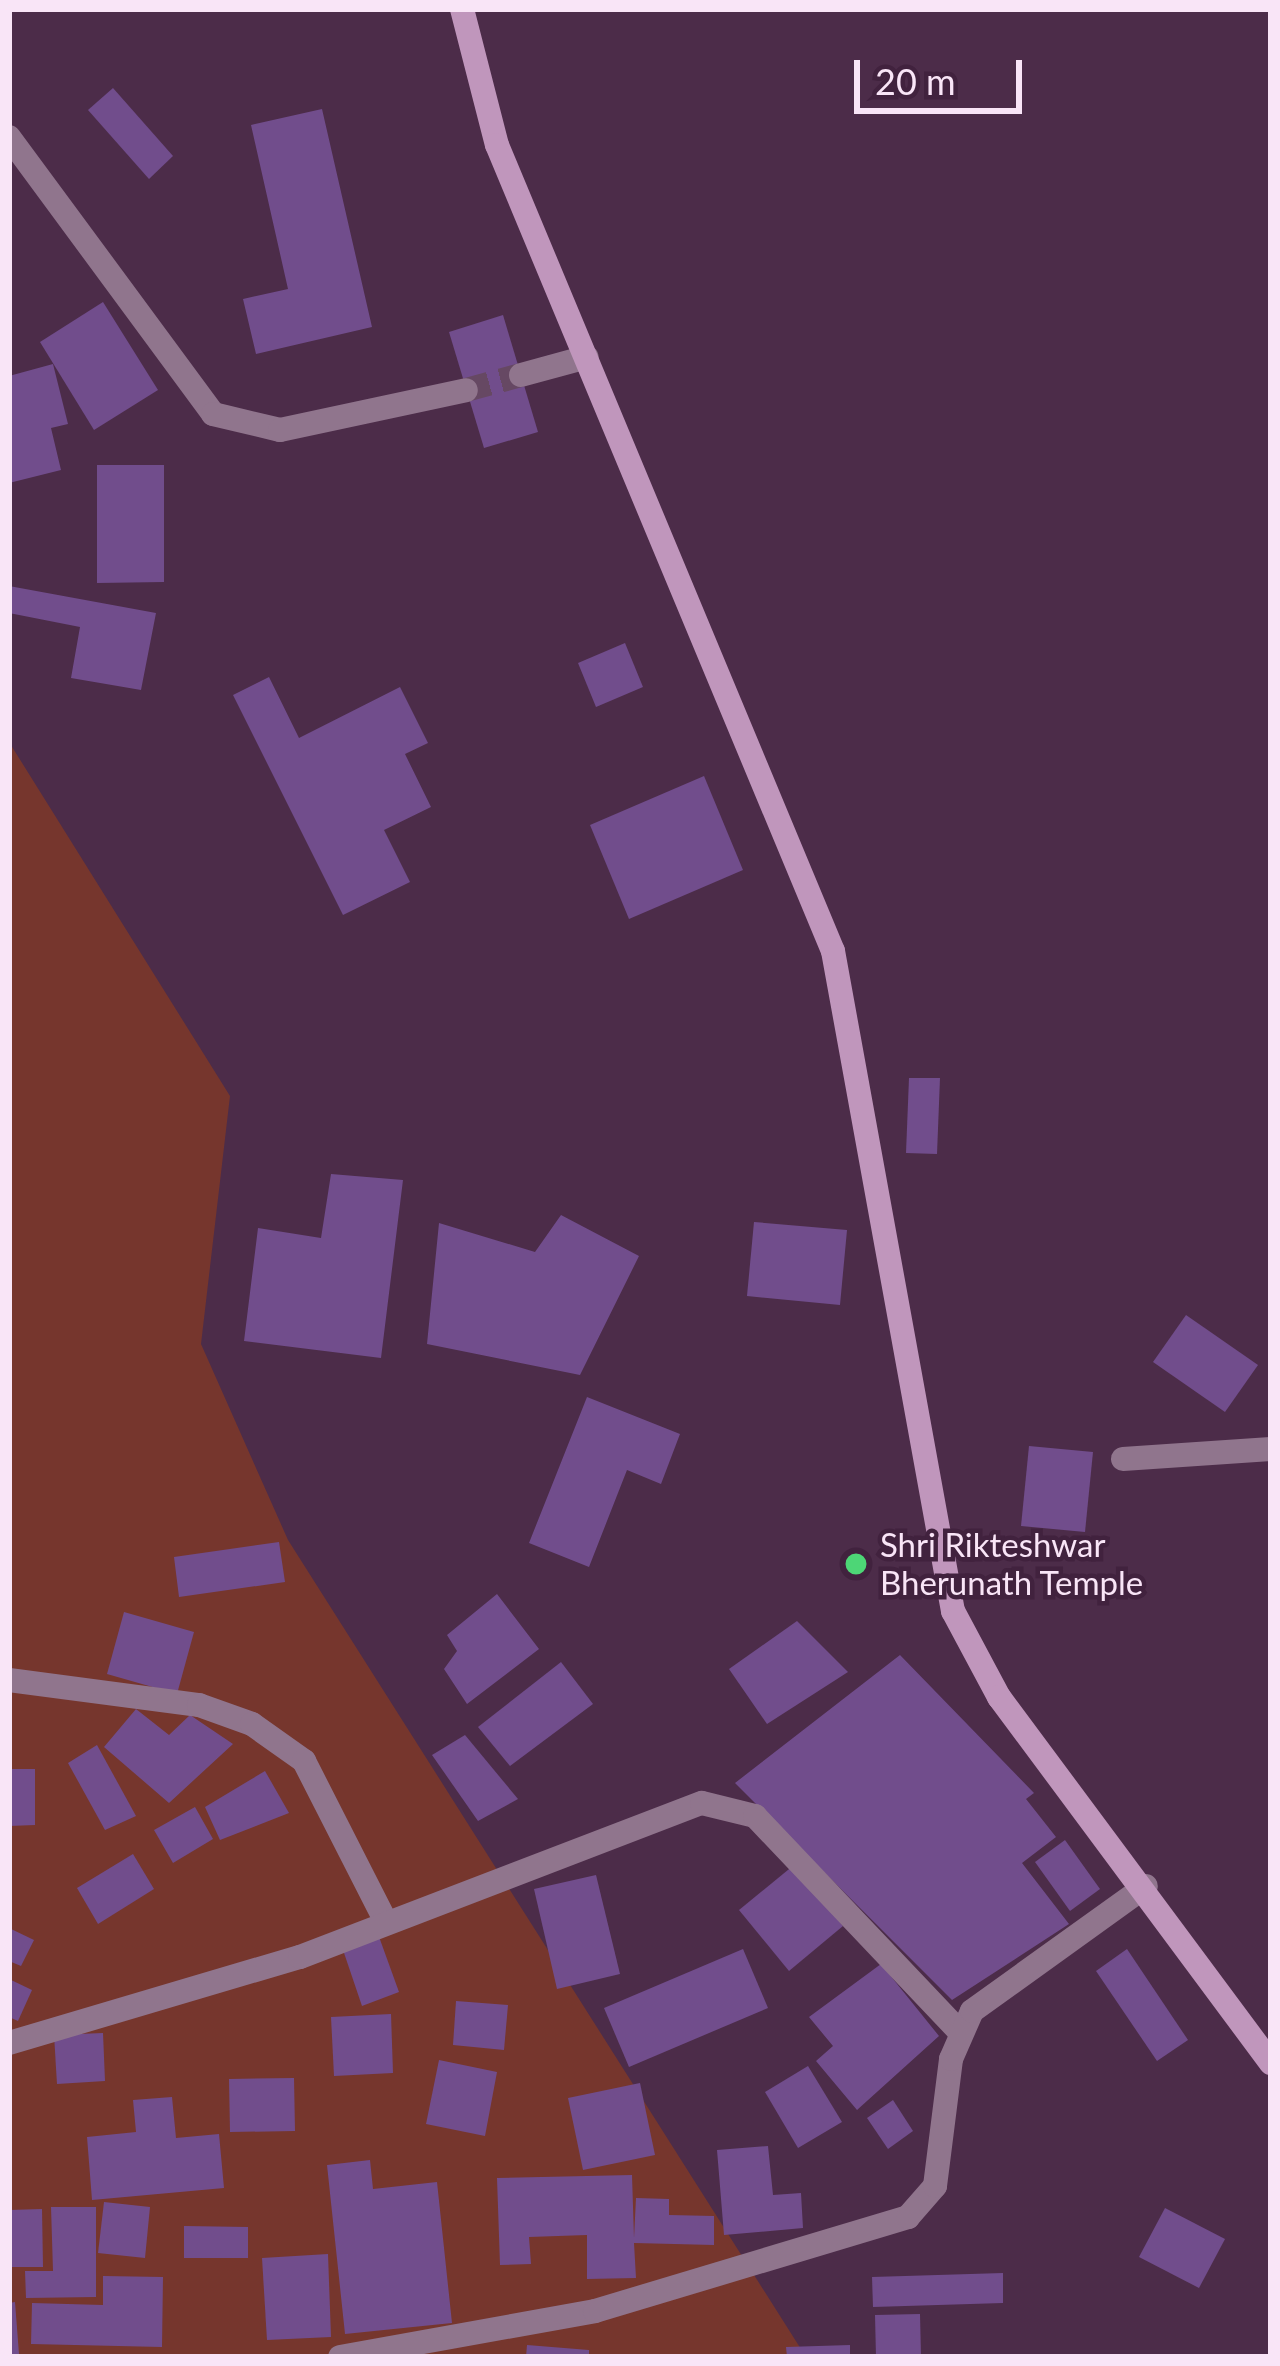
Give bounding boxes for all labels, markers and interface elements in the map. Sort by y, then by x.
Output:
scale bar [860,36,1028,110]
text: 20 m [875,59,956,103]
place label: Shri Rikteshwar Bherunath Temple [880,1525,1144,1603]
marker: Shri Rikteshwar Bherunath Temple [843,1551,869,1577]

